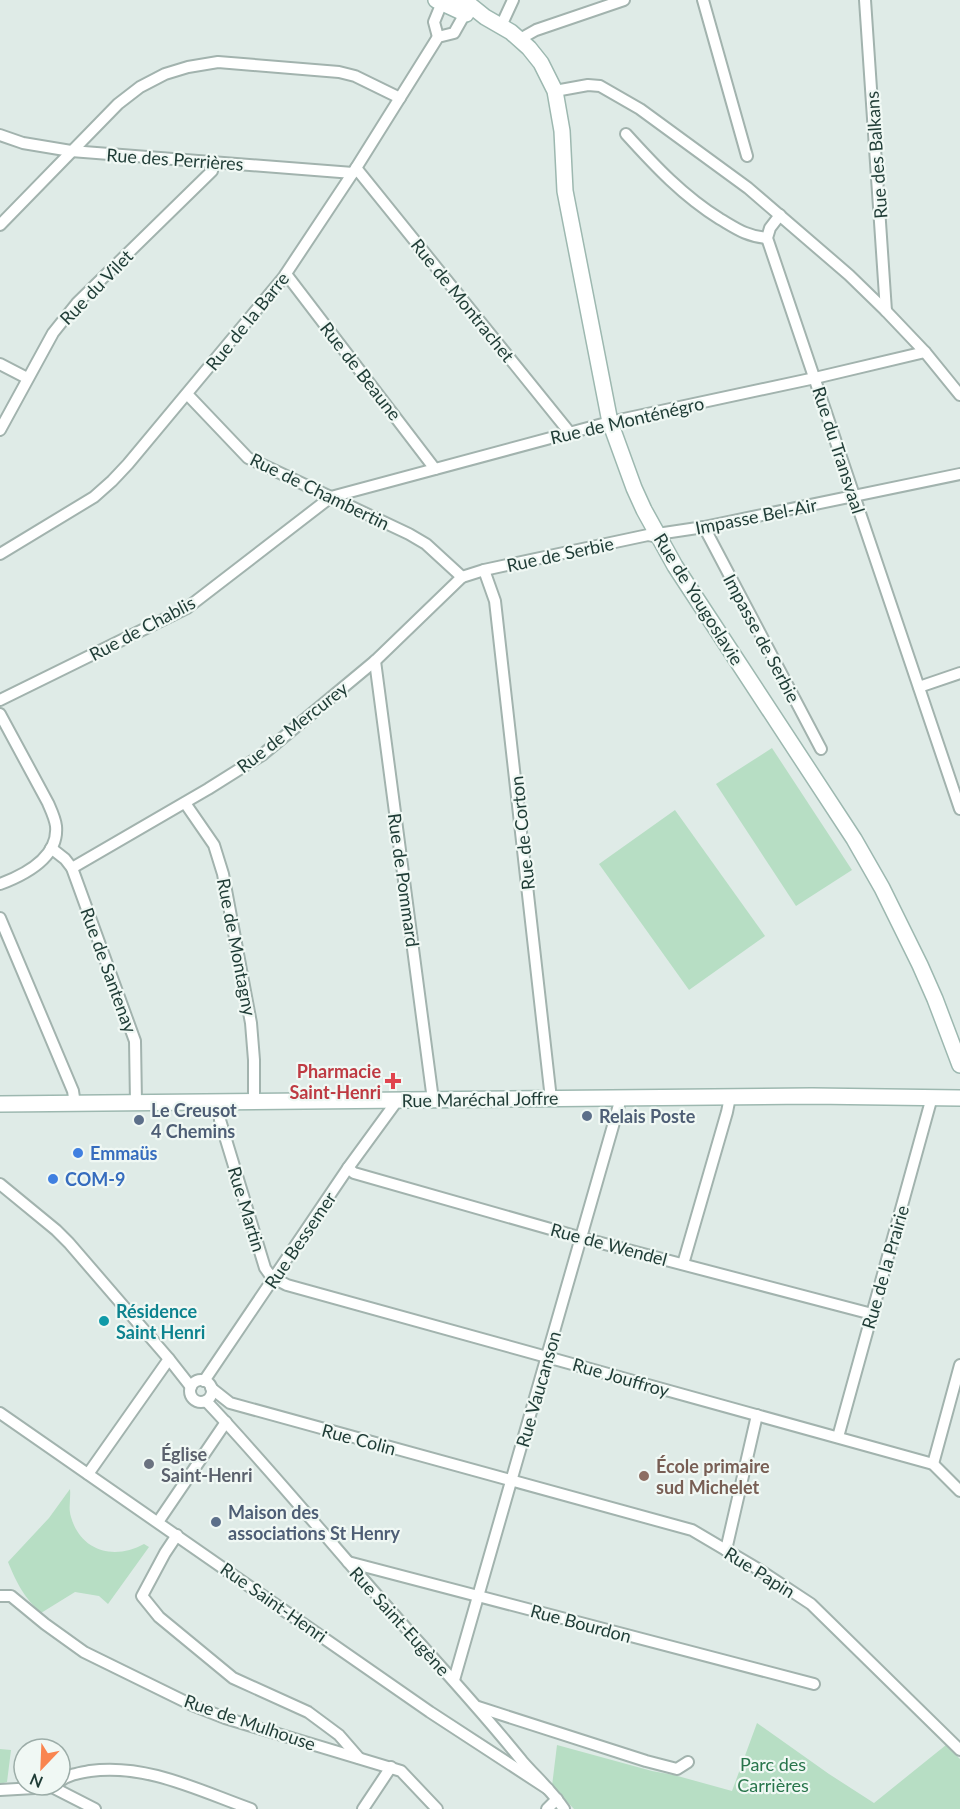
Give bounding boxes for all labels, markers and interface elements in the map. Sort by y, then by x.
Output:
street label: Rue des Balkans [861,90,891,219]
street label: Rue des Perrières [106,143,244,175]
street label: Rue de Montrachet [407,234,520,366]
street label: Rue du Vilet [55,245,138,329]
street label: Rue de la Barre [201,268,293,374]
street label: Rue de Beaune [316,317,406,425]
street label: Rue du Transvaal [808,384,870,516]
street label: Rue de Monténégro [548,392,706,448]
street label: Rue de Chambertin [247,448,393,534]
street label: Impasse Bel-Air [693,493,819,539]
street label: Rue de Yougoslavie [650,529,748,669]
street label: Rue de Serbie [504,532,616,576]
street label: Impasse de Serbie [719,570,805,706]
street label: Rue de Chablis [85,591,199,665]
street label: Rue de Mercurey [232,676,352,777]
street label: Rue de Corton [505,775,539,891]
street label: Rue de Pommard [384,812,424,948]
street label: Rue de Montagny [213,876,261,1018]
street label: Rue de Santenay [76,904,142,1036]
place label: Pharmacie Saint-Henri [289,1060,381,1103]
marker: Pharmacie Saint-Henri [386,1074,400,1088]
street label: Rue Maréchal Joffre [401,1087,559,1111]
place label: Le Creusot 4 Chemins [151,1099,237,1142]
place label: Relais Poste [599,1105,696,1127]
marker: Relais Poste [580,1109,594,1123]
marker: Le Creusot 4 Chemins [132,1113,146,1127]
place label: Emmaüs [90,1142,158,1164]
marker: Emmaüs [71,1146,85,1160]
street label: Rue Martin [224,1164,270,1254]
place label: COM-9 [65,1168,125,1190]
marker: COM-9 [46,1172,60,1186]
street label: Rue Bessemer [260,1187,341,1293]
street label: Rue de la Prairie [857,1203,913,1331]
street label: Rue de Wendel [548,1218,670,1270]
place label: Résidence Saint Henri [116,1300,205,1343]
marker: Résidence Saint Henri [97,1314,111,1328]
street label: Rue Vaucanson [511,1328,565,1450]
street label: Rue Jouffroy [570,1353,673,1401]
street label: Rue Colin [320,1419,398,1459]
place label: Église Saint-Henri [161,1443,253,1486]
place label: École primaire sud Michelet [656,1455,770,1498]
marker: Église Saint-Henri [142,1457,156,1471]
marker: École primaire sud Michelet [637,1469,651,1483]
place label: Maison des associations St Henry [228,1501,401,1544]
marker: Maison des associations St Henry [209,1515,223,1529]
street label: Rue Papin [721,1542,799,1602]
street label: Rue Saint-Henri [217,1557,331,1647]
street label: Rue Saint-Eugène [345,1562,455,1680]
street label: Rue Bourdon [528,1599,634,1647]
street label: Rue de Mulhouse [181,1689,319,1755]
north arrow [12,1737,72,1797]
park label: Parc des Carrières [737,1753,809,1796]
text: N [27,1770,45,1792]

